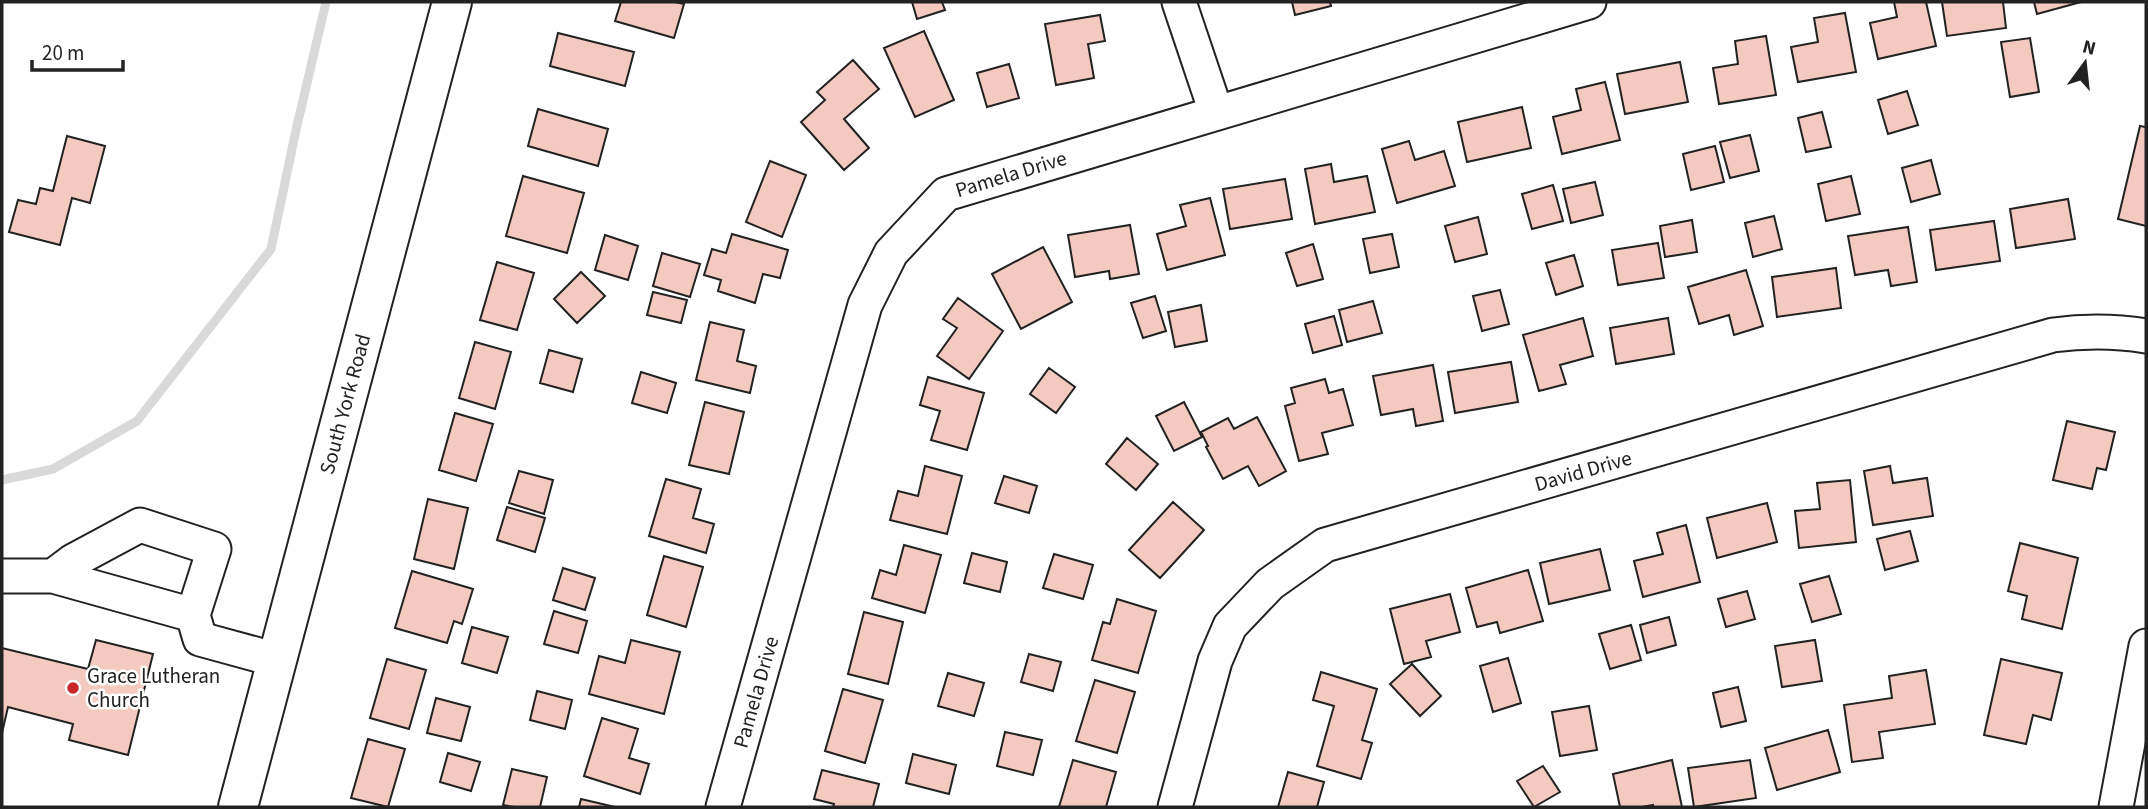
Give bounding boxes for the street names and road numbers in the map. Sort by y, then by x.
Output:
street label: Pamela Drive [952,143,1070,205]
street label: South York Road [312,330,378,478]
street label: David Drive [1531,443,1635,499]
street label: Pamela Drive [726,633,786,751]

